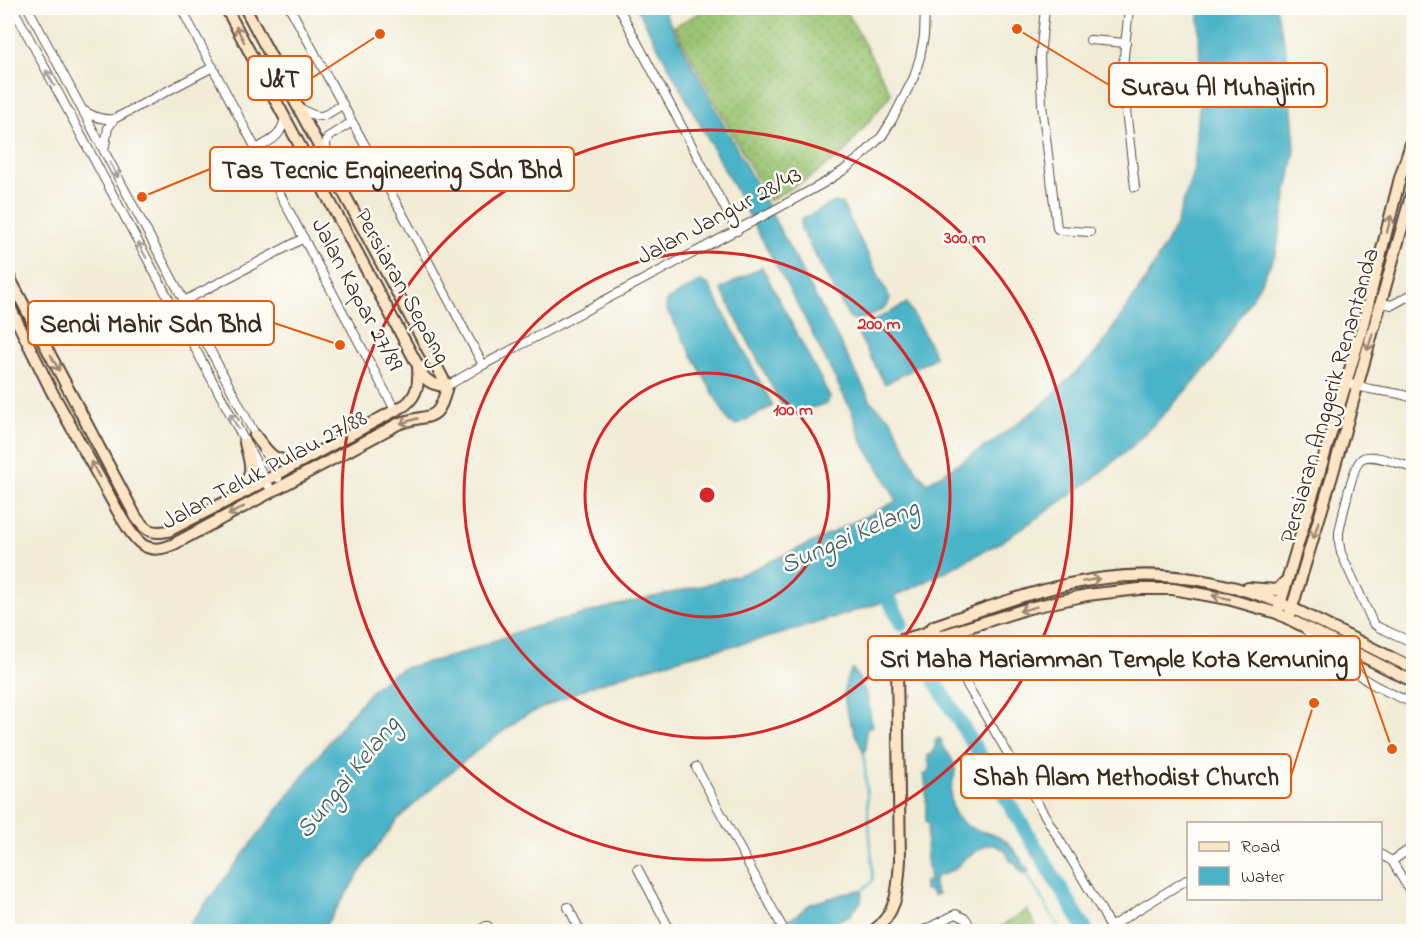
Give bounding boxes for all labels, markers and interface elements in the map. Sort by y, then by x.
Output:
one-way arrow [234,25,245,43]
callout: J&T [248,56,312,100]
text: J&T [260,62,300,100]
callout: Surau Al Muhajirin [1109,63,1327,107]
one-way arrow [44,69,55,87]
text: Surau Al Muhajirin [1121,70,1315,108]
callout: Tas Tecnic Engineering Sdn Bhd [210,147,574,191]
text: Tas Tecnic Engineering Sdn Bhd [222,153,563,192]
street label: Jalan Jangur 28/43 [631,159,809,275]
one-way arrow [109,161,120,179]
street label: Persiaran Sepang [344,203,458,371]
street label: Jalan Kapar 27/89 [301,212,411,379]
one-way arrow [1383,214,1395,233]
text: 300 m [943,226,986,252]
one-way arrow [136,241,147,259]
street label: Persiaran Anggerik Renantanda [1272,244,1390,548]
callout: Sendi Mahir Sdn Bhd [28,301,274,345]
text: Sendi Mahir Sdn Bhd [40,307,262,345]
text: 200 m [857,312,901,338]
one-way arrow [1364,333,1375,352]
one-way arrow [50,354,61,372]
text: 100 m [773,398,813,424]
street label: Jalan Teluk Pulau 27/88 [156,402,374,540]
one-way arrow [228,413,239,431]
one-way arrow [400,415,419,427]
one-way arrow [89,461,101,478]
centre of rings [697,485,717,505]
water label: Sungai Kelang [774,490,927,586]
one-way arrow [228,506,246,517]
one-way arrow [1310,520,1321,539]
one-way arrow [1080,574,1100,585]
one-way arrow [1211,591,1231,602]
one-way arrow [1019,604,1038,615]
callout: Sri Maha Mariamman Temple Kota Kemuning [868,636,1360,680]
text: Sri Maha Mariamman Temple Kota Kemuning [880,642,1348,681]
water label: Sungai Kelang [288,707,411,848]
callout: Shah Alam Methodist Church [961,754,1291,798]
text: Shah Alam Methodist Church [973,760,1279,798]
legend [1187,822,1382,900]
text: Road [1241,835,1280,861]
text: Water [1241,865,1285,891]

